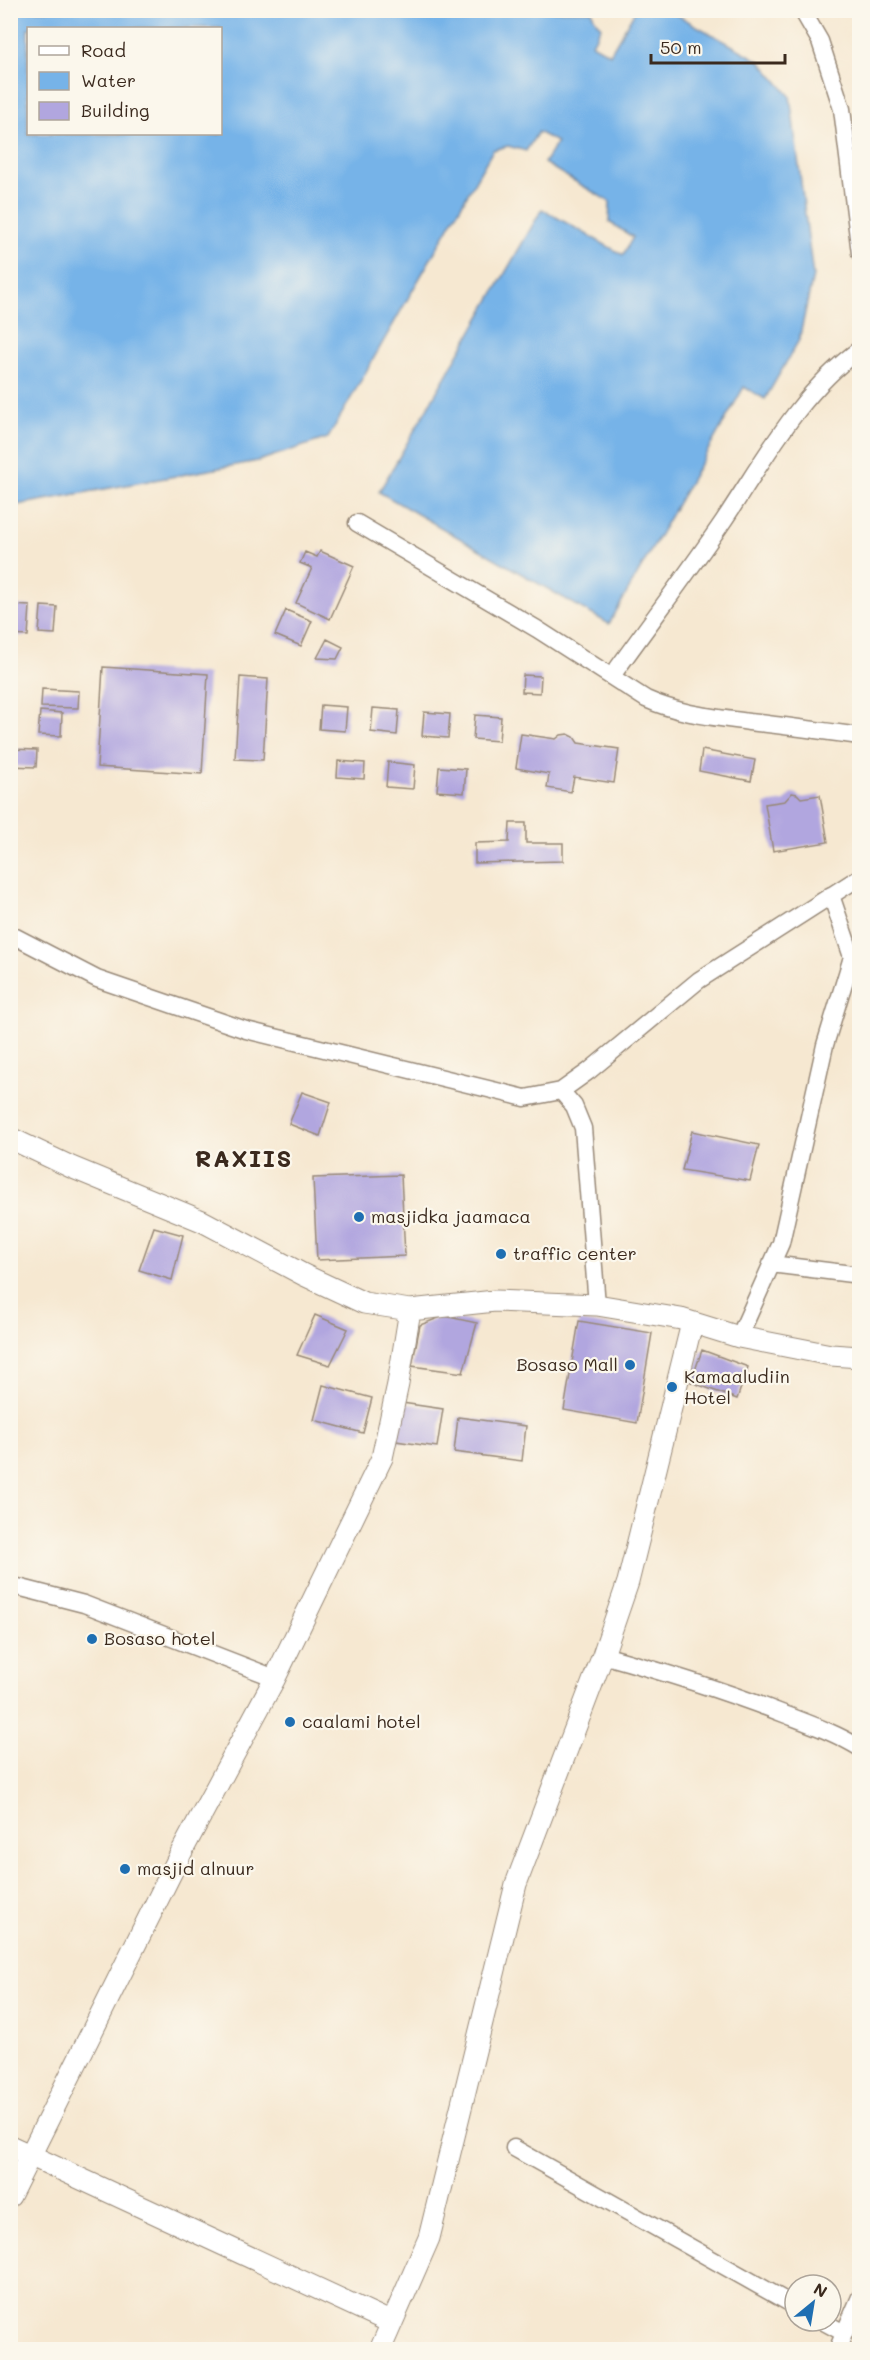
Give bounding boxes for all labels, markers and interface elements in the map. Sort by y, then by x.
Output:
legend [27,27,222,135]
scale bar [651,27,784,65]
text: 50 m [660,35,702,59]
text: Road [81,38,126,62]
text: Water [81,68,136,92]
text: Building [81,98,149,122]
district label: RAXIIS [195,1142,293,1173]
place label: masjidka jaamaca [371,1204,531,1228]
marker: masjidka jaamaca [352,1210,366,1224]
place label: traffic center [513,1241,637,1265]
marker: traffic center [494,1247,508,1261]
place label: Bosaso Mall [516,1352,618,1376]
marker: Bosaso Mall [623,1358,637,1372]
place label: Kamaaludiin Hotel [684,1364,790,1409]
marker: Kamaaludiin Hotel [665,1380,679,1394]
place label: Bosaso hotel [104,1626,215,1650]
marker: Bosaso hotel [85,1632,99,1646]
place label: caalami hotel [302,1709,421,1733]
marker: caalami hotel [283,1715,297,1729]
place label: masjid alnuur [137,1856,254,1880]
marker: masjid alnuur [118,1862,132,1876]
north arrow [783,2273,843,2333]
text: N [810,2277,831,2302]

